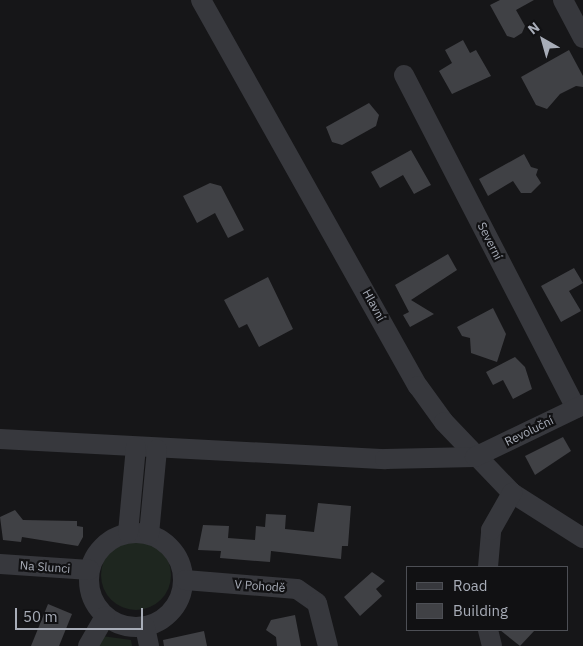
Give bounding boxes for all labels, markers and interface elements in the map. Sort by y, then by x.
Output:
north arrow [518,15,568,65]
text: N [524,18,543,38]
street label: Severní [474,220,506,262]
street label: Hlavní [360,287,388,323]
street label: Revoluční [502,413,556,449]
street label: Na Slunci [19,558,71,576]
legend [406,566,568,631]
text: Road [453,576,488,595]
street label: V Pohodě [234,577,286,595]
scale bar [18,598,145,630]
text: Building [453,601,508,620]
text: 50 m [23,607,58,626]

